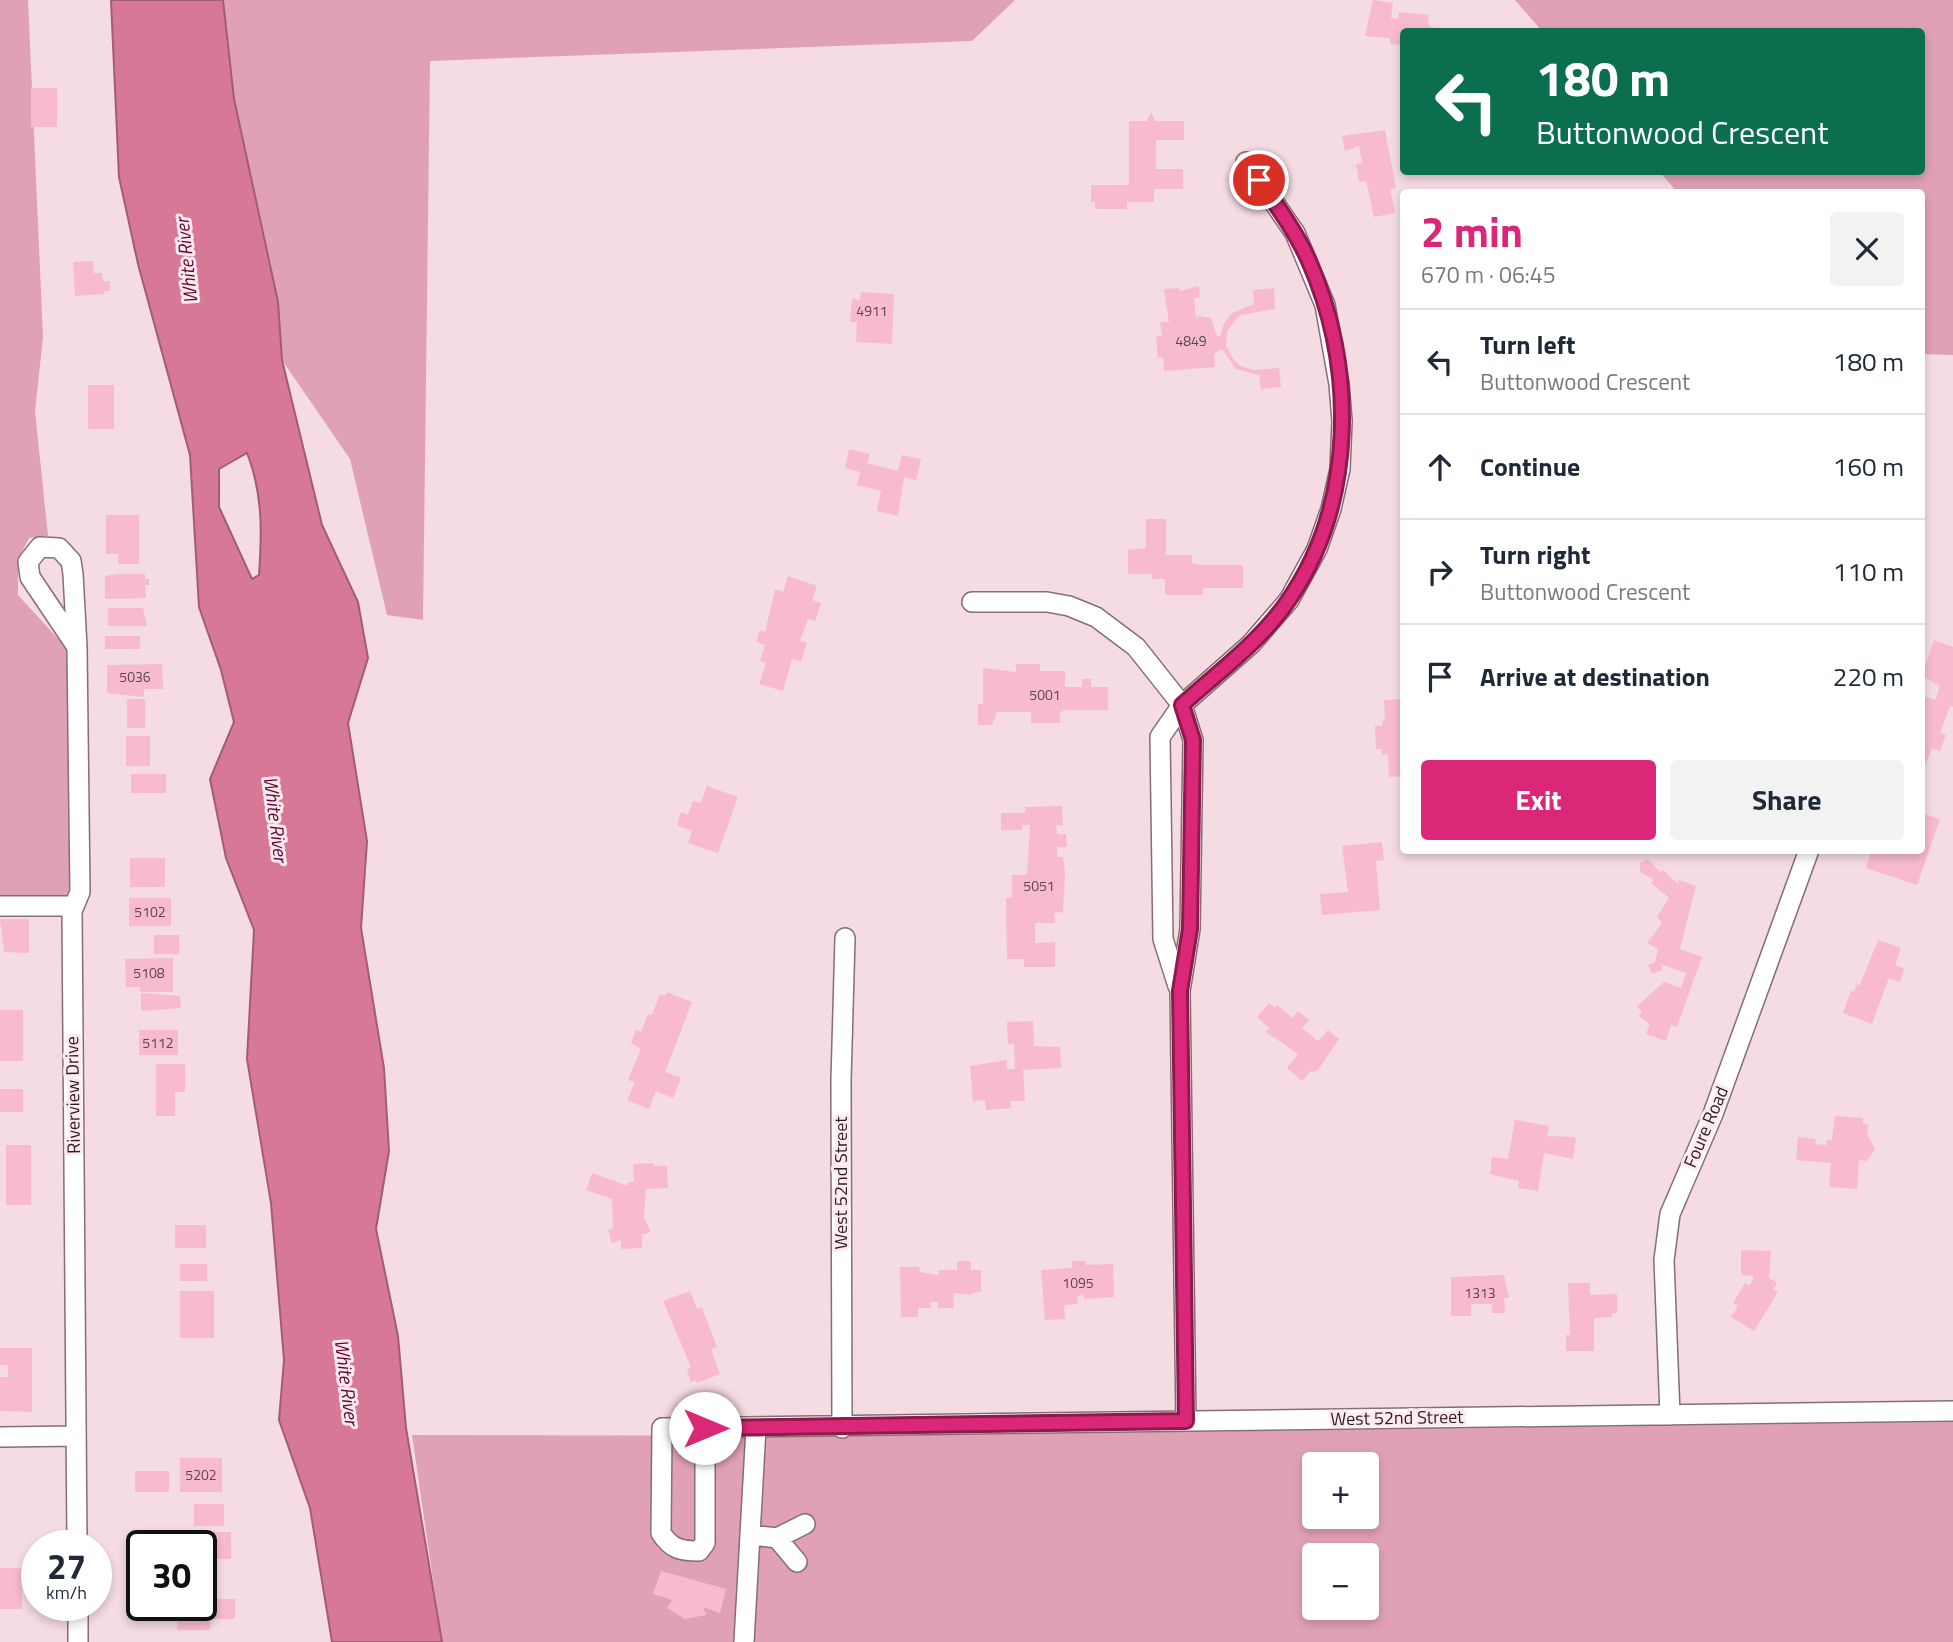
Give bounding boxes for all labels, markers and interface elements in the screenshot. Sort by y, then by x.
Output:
text: 180 m [1536,40,1670,115]
icon: left [1421,56,1512,147]
text: Buttonwood Crescent [1536,108,1828,156]
pin [1229,150,1289,210]
icon: arrive [1240,161,1278,199]
text: 2 min [1421,199,1523,263]
button: close [1830,212,1904,286]
water label: White River [166,215,204,305]
text: 670 m · 06:45 [1421,257,1556,292]
house number: 4911 [856,300,888,321]
text: Turn left [1480,325,1575,364]
house number: 4849 [1175,330,1207,351]
text: 180 m [1833,342,1904,381]
icon: left [1421,343,1459,381]
text: Buttonwood Crescent [1480,364,1690,399]
text: Continue [1480,447,1580,486]
text: 160 m [1833,447,1904,486]
icon: ahead [1421,448,1459,486]
text: Turn right [1480,535,1591,574]
text: 110 m [1833,552,1904,591]
icon: right [1421,553,1459,591]
text: Buttonwood Crescent [1480,574,1690,609]
text: Arrive at destination [1480,657,1710,696]
text: 220 m [1833,657,1904,696]
icon: arrive [1421,658,1459,696]
house number: 5036 [119,666,151,687]
house number: 5001 [1029,684,1061,705]
button: Exit [1421,760,1656,840]
button: Share [1670,760,1904,840]
water label: White River [257,775,296,865]
house number: 5051 [1023,875,1055,896]
house number: 5102 [134,901,166,922]
house number: 5108 [133,962,165,983]
house number: 5112 [142,1032,174,1053]
street label: Riverview Drive [58,1036,87,1154]
street label: Foure Road [1676,1082,1735,1172]
street label: West 52nd Street [827,1116,854,1250]
house number: 1095 [1062,1272,1094,1293]
house number: 1313 [1464,1282,1496,1303]
water label: White River [328,1338,367,1428]
position arrow [668,1391,742,1465]
street label: West 52nd Street [1330,1403,1464,1432]
map controls [1302,1452,1379,1620]
button: + [1302,1452,1379,1529]
house number: 5202 [185,1464,217,1485]
speed limit sign: 30 [126,1530,217,1621]
text: 27 [47,1539,86,1593]
button: − [1302,1543,1379,1620]
text: km/h [46,1579,87,1606]

